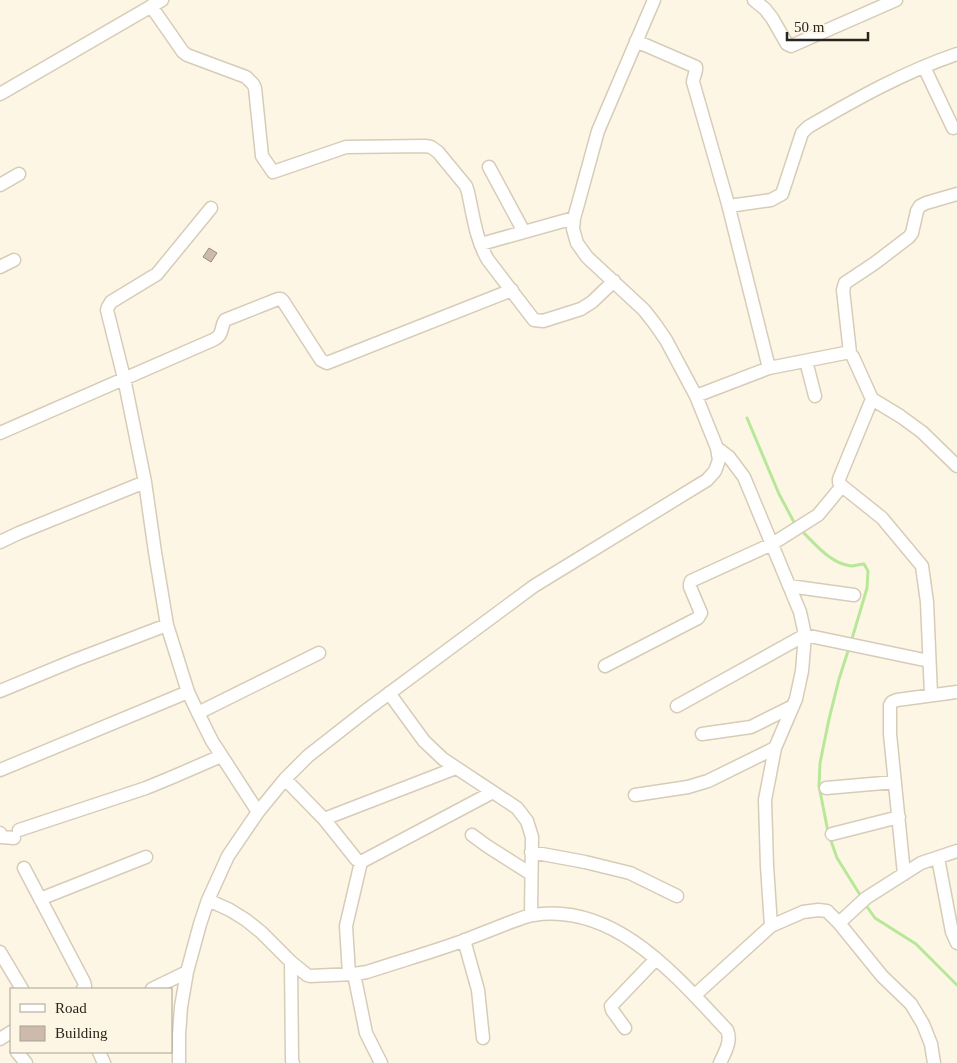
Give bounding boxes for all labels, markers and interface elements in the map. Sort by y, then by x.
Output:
scale bar [787,10,868,42]
text: 50 m [794,19,825,35]
legend [10,988,172,1053]
text: Road [55,1000,87,1016]
text: Building [55,1025,108,1041]

